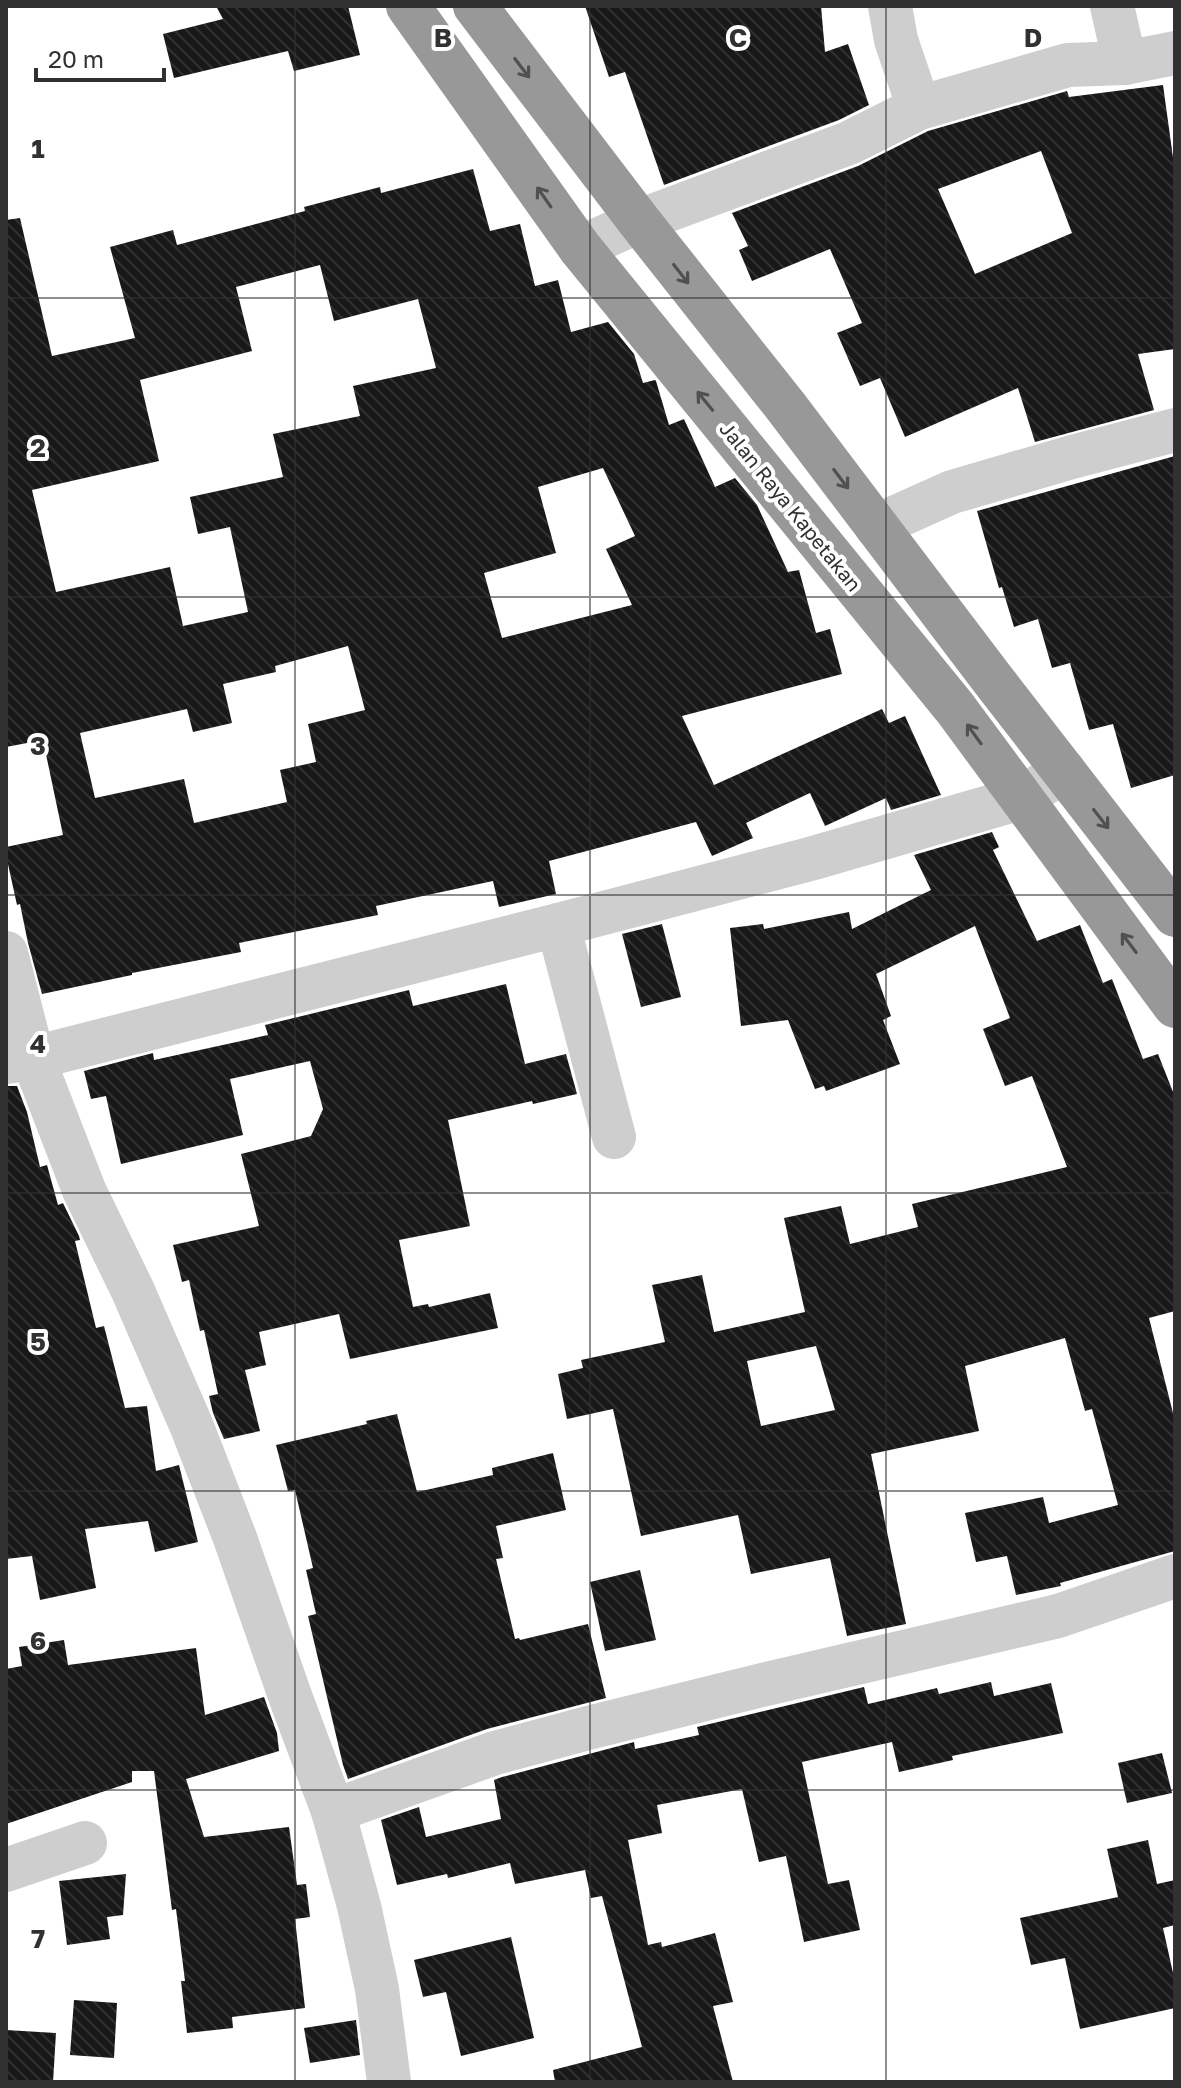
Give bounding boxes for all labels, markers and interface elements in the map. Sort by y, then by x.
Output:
text: B [434,22,452,53]
text: C [729,22,747,53]
text: D [1024,22,1042,53]
scale bar [36,32,164,82]
text: 20 m [48,44,104,73]
one-way arrow [514,57,531,78]
text: 1 [31,133,45,164]
one-way arrow [536,187,552,209]
one-way arrow [672,263,689,284]
one-way arrow [697,391,714,412]
street label: Jalan Raya Kapetakan [715,416,867,596]
text: 2 [30,432,46,463]
one-way arrow [832,468,849,489]
one-way arrow [966,724,983,745]
text: 3 [30,730,46,761]
one-way arrow [1092,808,1109,829]
one-way arrow [1120,933,1137,954]
text: 4 [30,1028,46,1059]
text: 5 [30,1326,46,1357]
text: 6 [30,1625,46,1656]
text: 7 [31,1923,45,1954]

